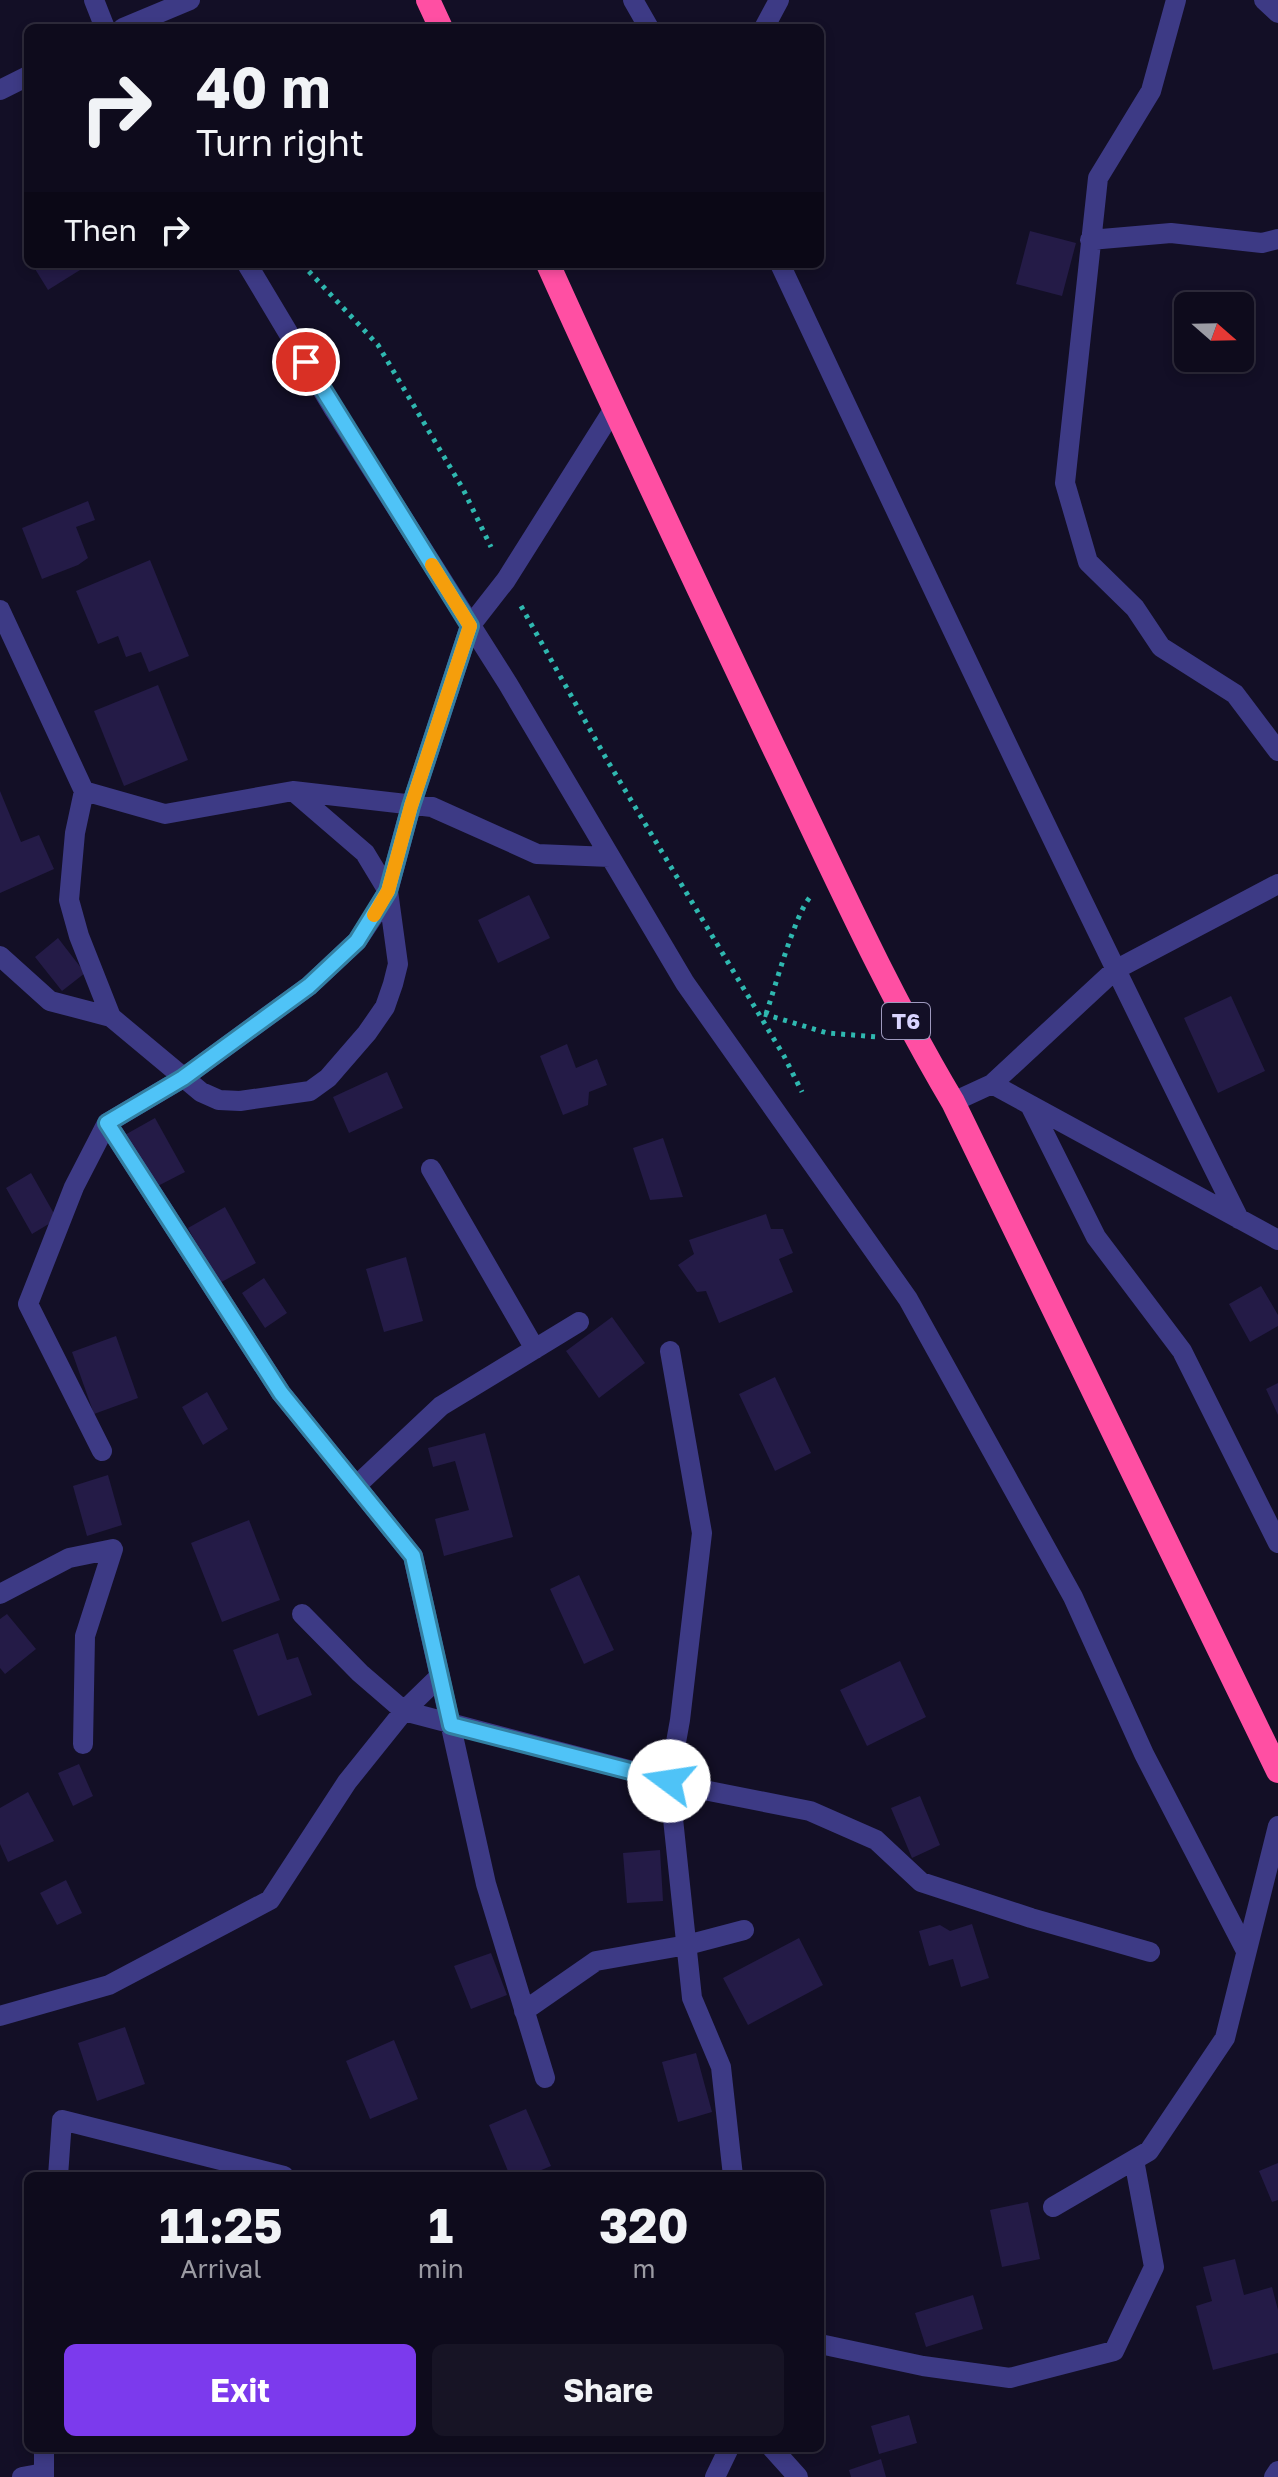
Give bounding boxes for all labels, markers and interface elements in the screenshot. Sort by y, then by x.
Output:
text: 40 m [196,53,330,120]
icon: right [64,56,168,160]
text: Turn right [196,121,364,164]
icon: right [153,208,197,252]
text: Then [64,212,137,248]
north arrow [1174,292,1254,372]
map controls [1174,292,1254,372]
pin [272,328,340,396]
icon: arrive [284,340,328,384]
road number: T6 [882,1003,930,1039]
position arrow [627,1739,711,1823]
text: 11:25 [159,2196,283,2254]
text: 1 [428,2196,453,2254]
text: 320 [599,2196,689,2254]
text: Arrival [180,2253,262,2284]
text: min [418,2253,464,2284]
text: m [632,2253,655,2284]
button: Exit [64,2344,416,2436]
button: Share [432,2344,784,2436]

